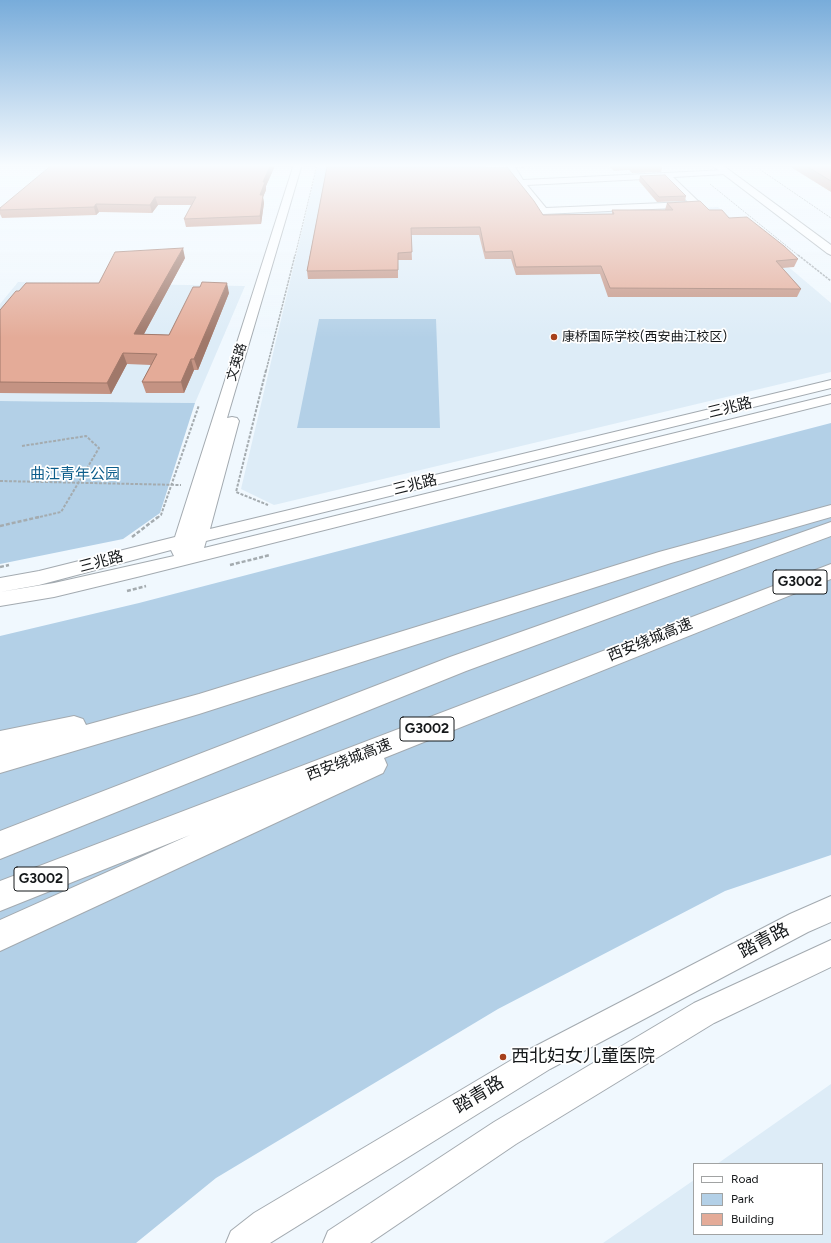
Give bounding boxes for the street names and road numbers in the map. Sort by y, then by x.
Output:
street label: 文英路 [224,341,250,383]
street label: 三兆路 [706,394,754,422]
street label: 三兆路 [391,471,439,499]
street label: 三兆路 [77,547,125,577]
road number: G3002 [773,570,827,594]
street label: 西安绕城高速 [605,615,695,665]
road number: G3002 [400,717,454,741]
street label: 西安绕城高速 [304,735,394,785]
road number: G3002 [14,867,68,891]
street label: 踏青路 [735,919,793,963]
street label: 踏青路 [450,1072,508,1118]

